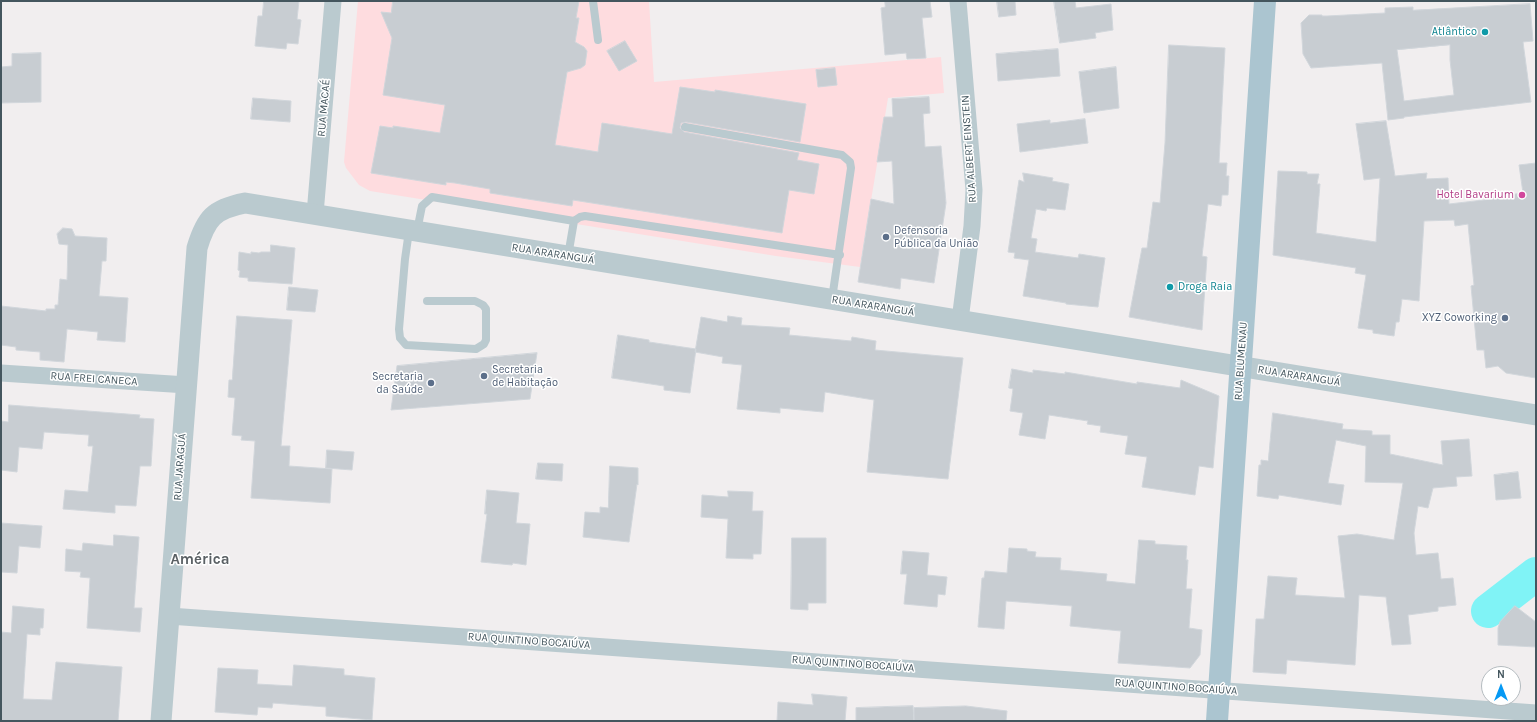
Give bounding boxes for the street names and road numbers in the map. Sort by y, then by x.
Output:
street label: RUA MACAÉ [315,79,333,137]
street label: RUA ALBERT EINSTEIN [959,95,979,203]
street label: RUA ARARANGUÁ [511,241,595,267]
street label: RUA ARARANGUÁ [831,293,915,319]
street label: RUA BLUMENAU [1232,321,1250,401]
street label: RUA ARARANGUÁ [1257,363,1341,389]
street label: RUA FREI CANECA [50,369,138,389]
street label: RUA JARAGUÁ [171,433,189,501]
street label: RUA QUINTINO BOCAIÚVA [467,630,591,652]
street label: RUA QUINTINO BOCAIÚVA [791,653,915,675]
street label: RUA QUINTINO BOCAIÚVA [1114,676,1238,698]

